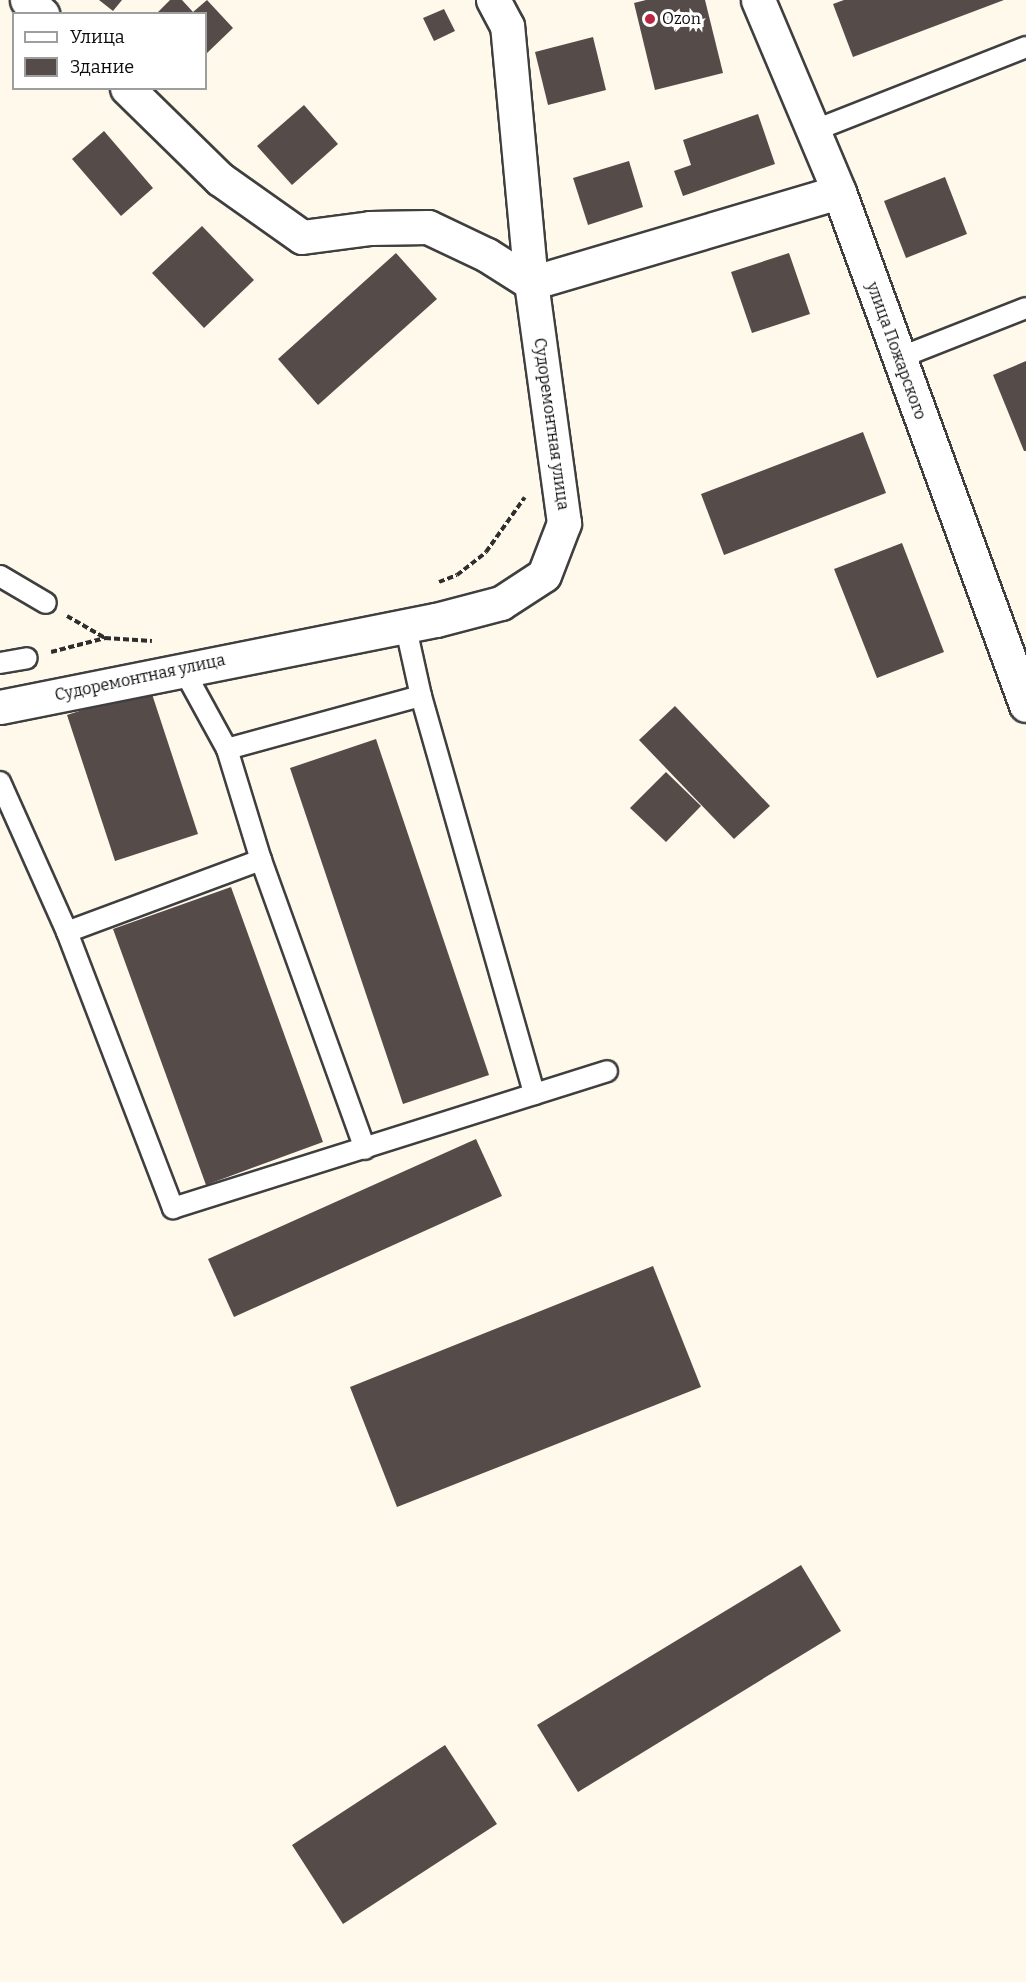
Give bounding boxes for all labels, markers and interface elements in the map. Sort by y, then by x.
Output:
place label: Ozon [662,9,701,29]
legend [12,12,207,90]
marker: Ozon [643,12,657,26]
text: Улица [70,26,125,48]
text: Здание [70,56,134,78]
street label: улица Пожарского [862,280,930,422]
street label: Судоремонтная улица [529,337,573,511]
street label: Судоремонтная улица [53,651,227,705]

